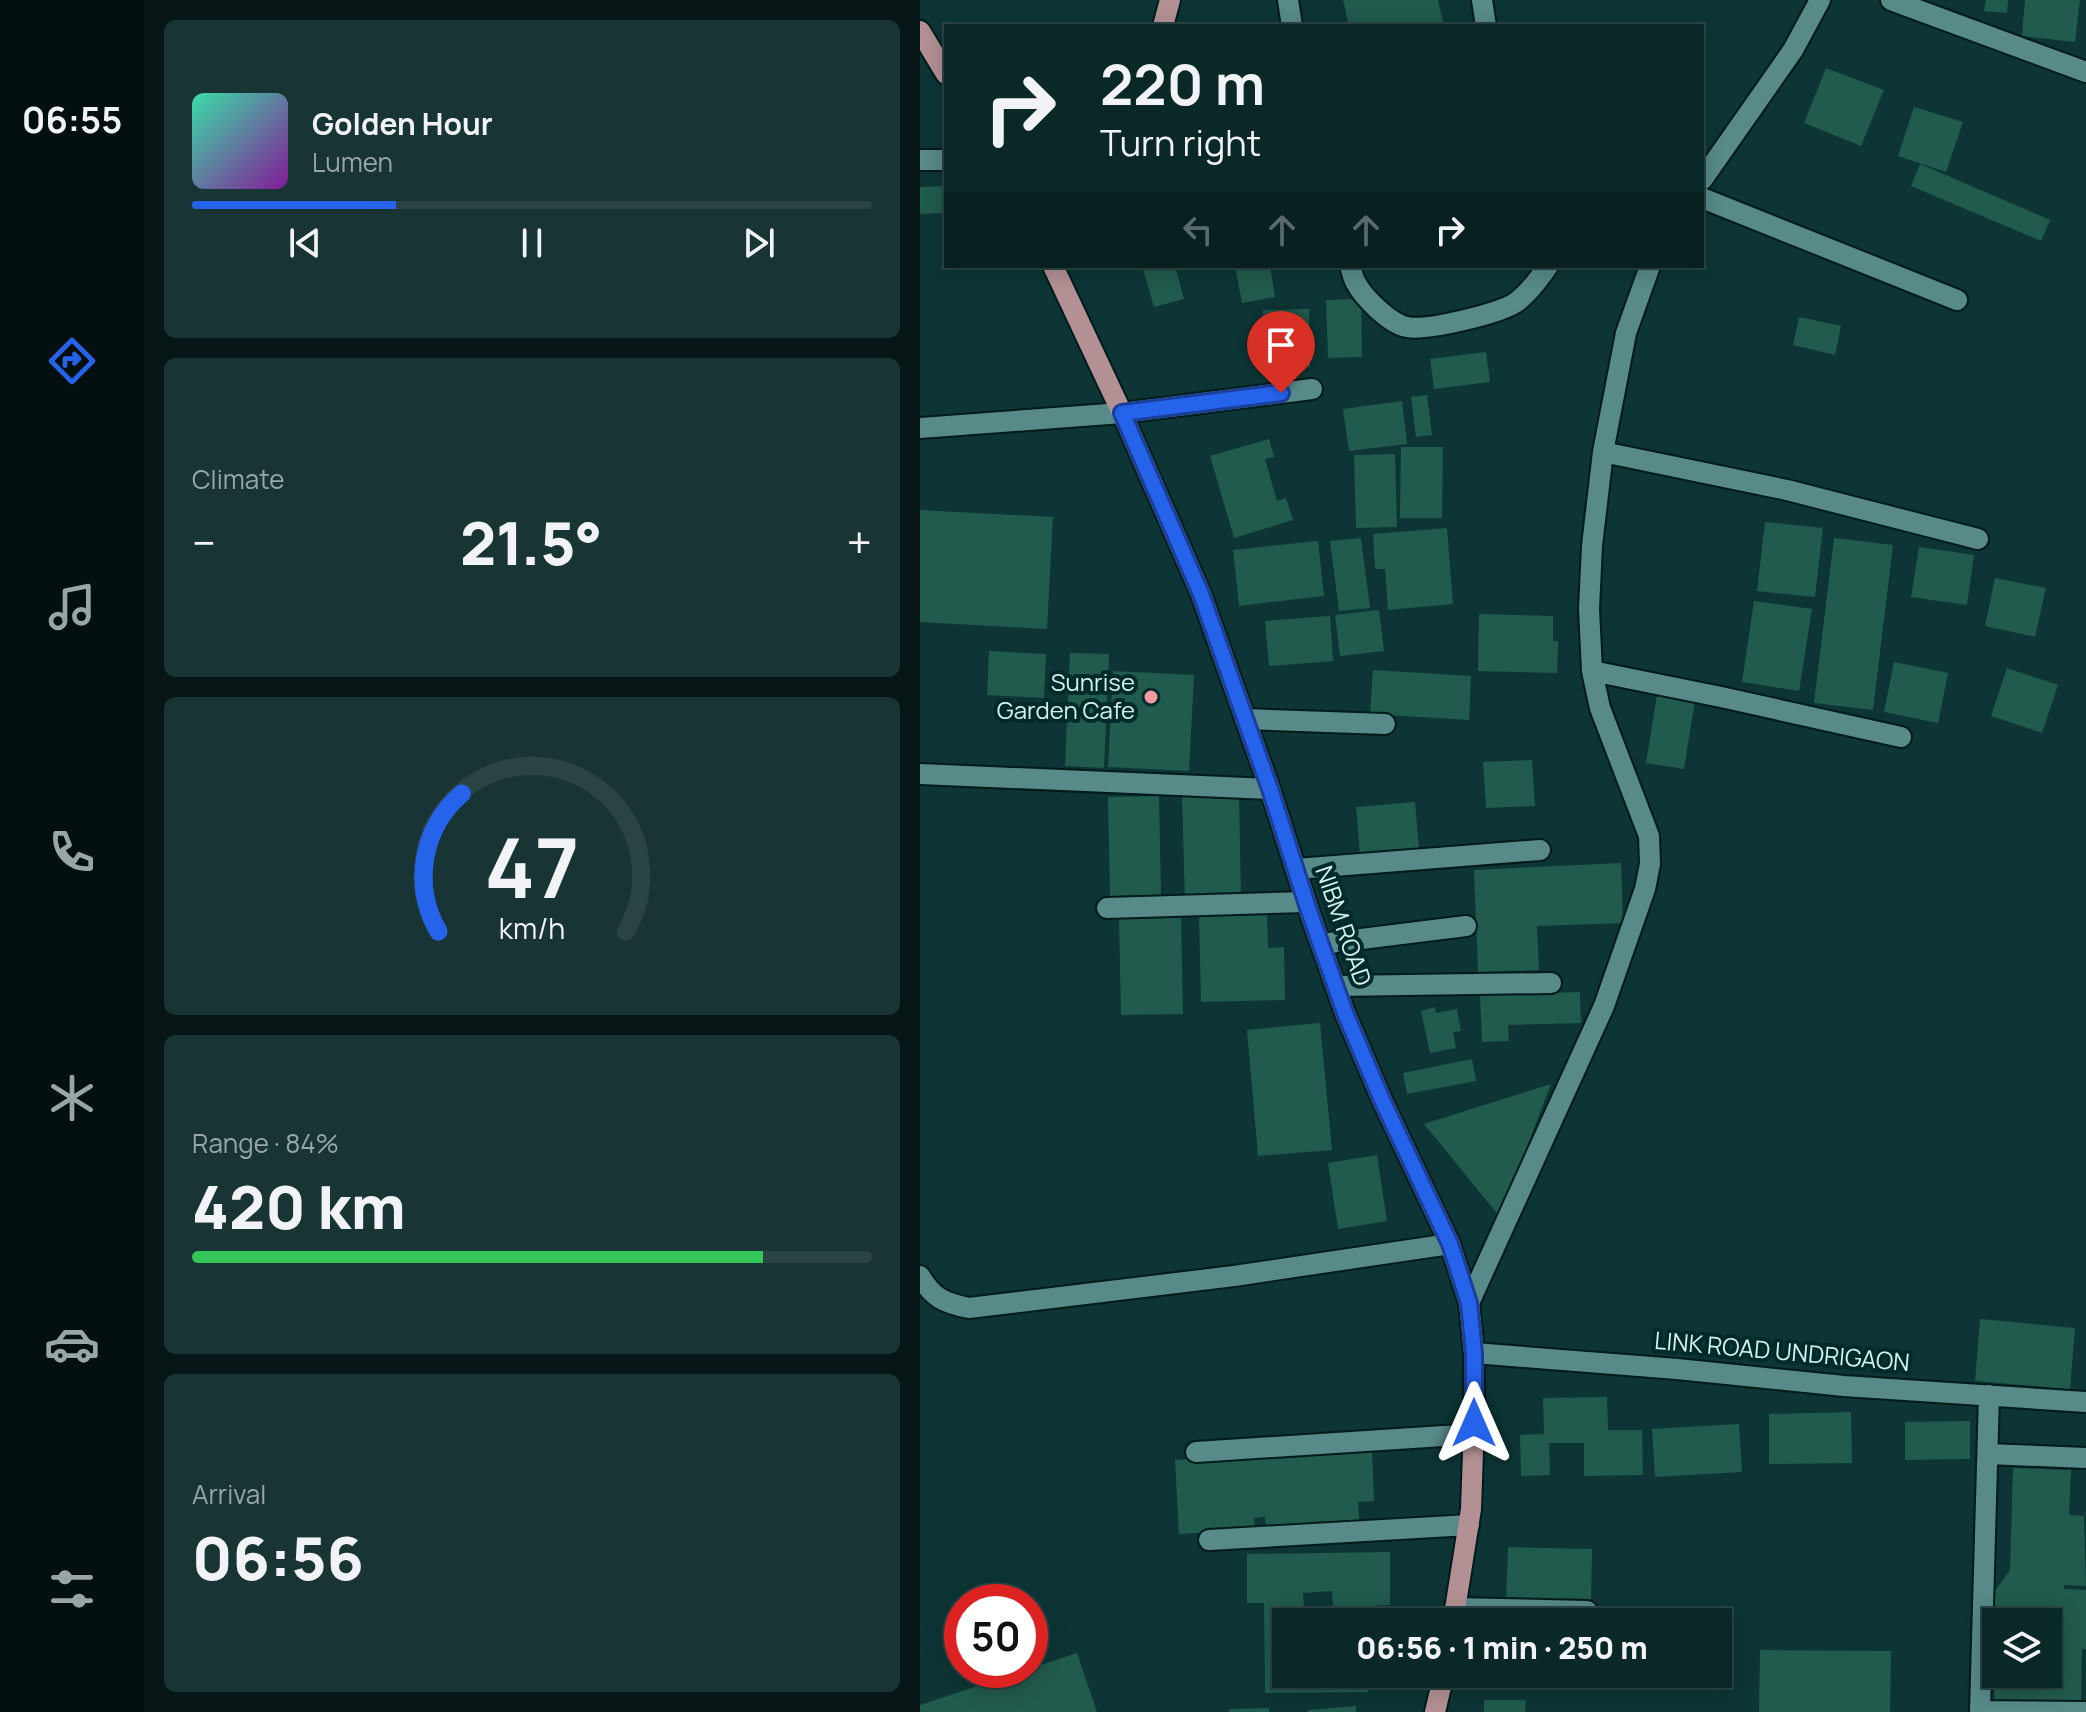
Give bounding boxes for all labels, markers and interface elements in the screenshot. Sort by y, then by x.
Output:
text: 220 m [1100,45,1265,122]
icon: right [968,56,1072,160]
text: 06:55 [22,95,122,144]
text: Golden Hour [312,103,493,144]
text: Turn right [1100,118,1261,167]
text: Lumen [312,144,393,180]
icon: left [1176,208,1220,252]
icon: ahead [1260,208,1304,252]
icon: ahead [1344,208,1388,252]
icon: right [1428,208,1472,252]
icon: previous [283,221,327,265]
icon: pause [510,221,554,265]
icon: next [737,221,781,265]
pin [1247,311,1315,393]
icon: arrive [1259,323,1303,367]
icon: directions [44,333,100,389]
text: Climate [192,461,284,497]
text: 21.5° [460,501,603,583]
text: − [192,512,216,572]
text: + [847,512,872,572]
icon: music [44,579,100,635]
place label: Sunrise Garden Cafe [997,665,1135,726]
marker: Sunrise Garden Cafe [1142,688,1160,706]
text: 47 [484,809,580,923]
icon: phone [44,824,100,880]
street label: NIBM ROAD [1308,861,1380,990]
text: km/h [499,909,565,948]
icon: climate [44,1070,100,1126]
text: Range · 84% [192,1125,339,1161]
text: 420 km [192,1165,406,1247]
icon: car [44,1316,100,1372]
street label: LINK ROAD UNDRIGAON [1653,1323,1911,1378]
position arrow [1432,1381,1516,1465]
text: Arrival [192,1476,266,1512]
text: 06:56 [192,1516,364,1598]
icon: filters [44,1561,100,1617]
speed limit sign: 50 [944,1584,1048,1688]
map controls [1982,1608,2062,1688]
button: layers [1982,1608,2062,1688]
text: 06:56 · 1 min · 250 m [1356,1627,1648,1668]

